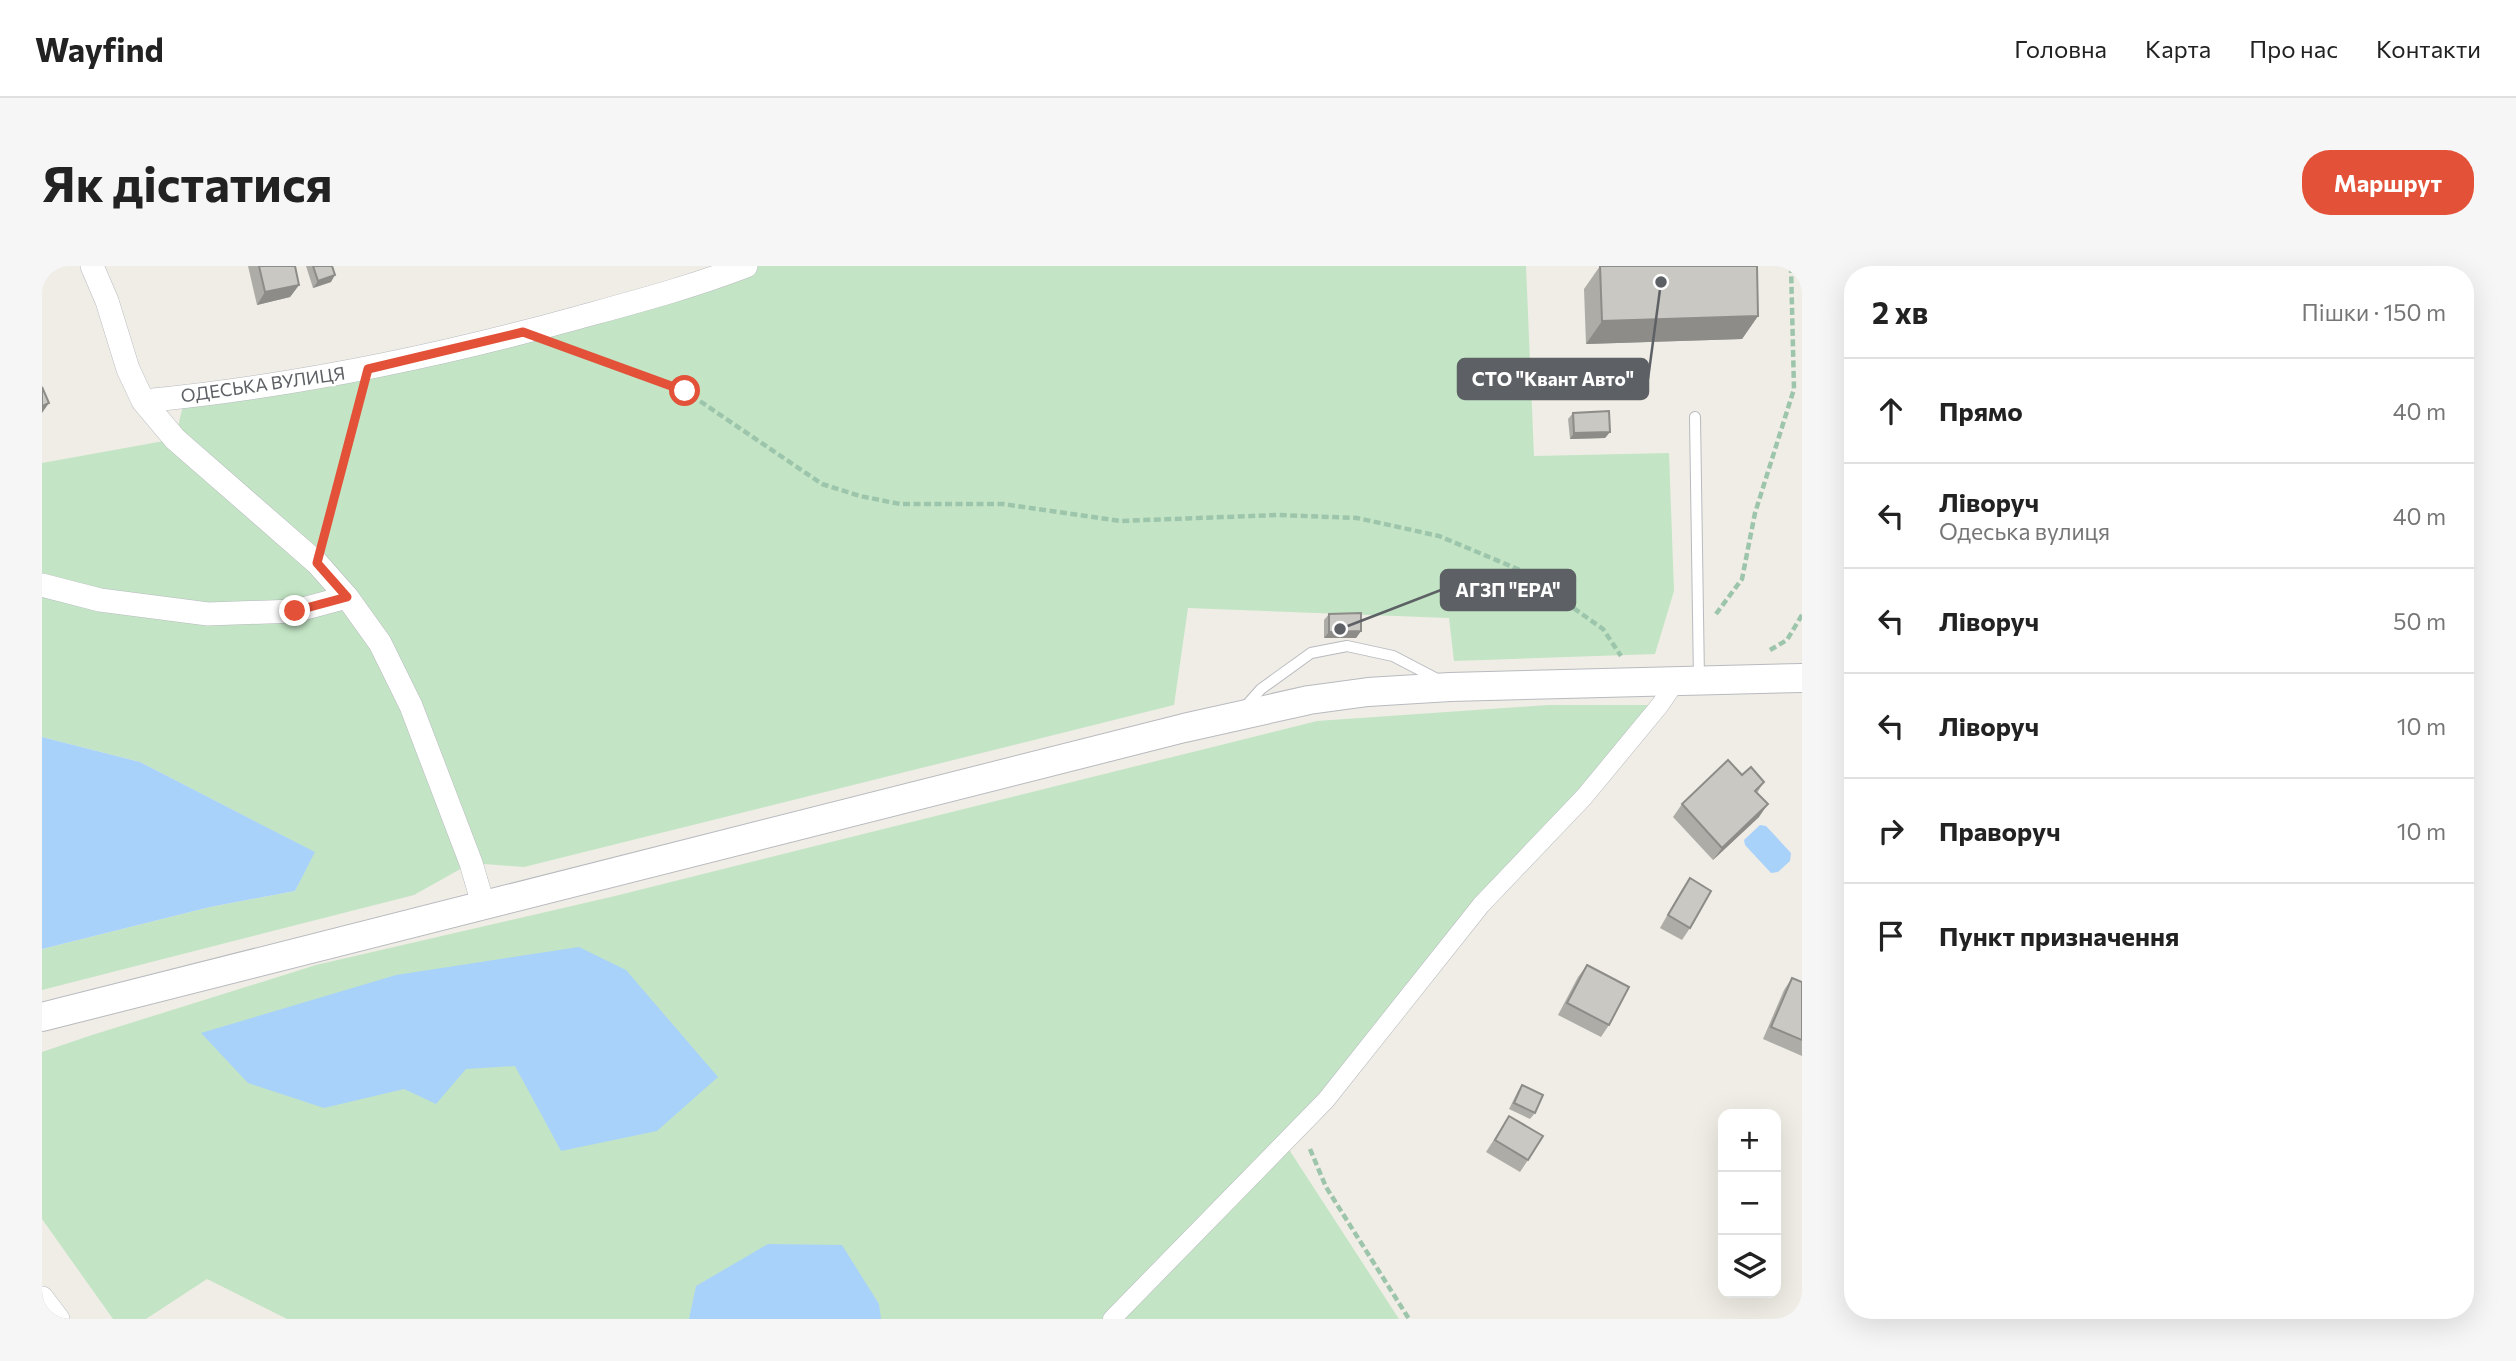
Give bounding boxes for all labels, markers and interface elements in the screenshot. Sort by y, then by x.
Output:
text: Wayfind [35,28,164,69]
text: Головна [2014,34,2107,63]
text: Карта [2145,34,2211,63]
text: Про нас [2249,34,2338,63]
text: Контакти [2376,34,2481,63]
button: Маршрут [2302,150,2474,215]
text: Як дістатися [42,152,333,212]
text: 2 хв [1872,293,1928,330]
text: Пішки · 150 m [2302,298,2446,326]
callout: СТО "Квант Авто" [1458,359,1648,399]
street label: ОДЕСЬКА ВУЛИЦЯ [179,362,346,406]
text: СТО "Квант Авто" [1472,367,1634,390]
route start [669,375,700,406]
icon: ahead [1872,392,1910,430]
text: Прямо [1939,395,2023,426]
text: 40 m [2393,397,2446,425]
text: Ліворуч [1939,486,2039,517]
icon: left [1872,497,1910,535]
text: 40 m [2393,502,2446,530]
text: Одеська вулиця [1939,517,2110,545]
callout: АГЗП "ЕРА" [1441,570,1575,610]
text: АГЗП "ЕРА" [1455,578,1561,601]
route end [279,595,310,626]
icon: left [1872,602,1910,640]
text: Ліворуч [1939,605,2039,636]
text: 50 m [2393,607,2446,635]
icon: left [1872,707,1910,745]
text: Ліворуч [1939,710,2039,741]
text: 10 m [2397,712,2446,740]
icon: right [1872,812,1910,850]
text: Праворуч [1939,815,2061,846]
text: 10 m [2397,817,2446,845]
icon: arrive [1872,917,1910,955]
text: Пункт призначення [1939,920,2179,951]
map controls [1718,1109,1781,1298]
button: + [1718,1109,1781,1172]
button: − [1718,1172,1781,1235]
button: layers [1718,1235,1781,1298]

